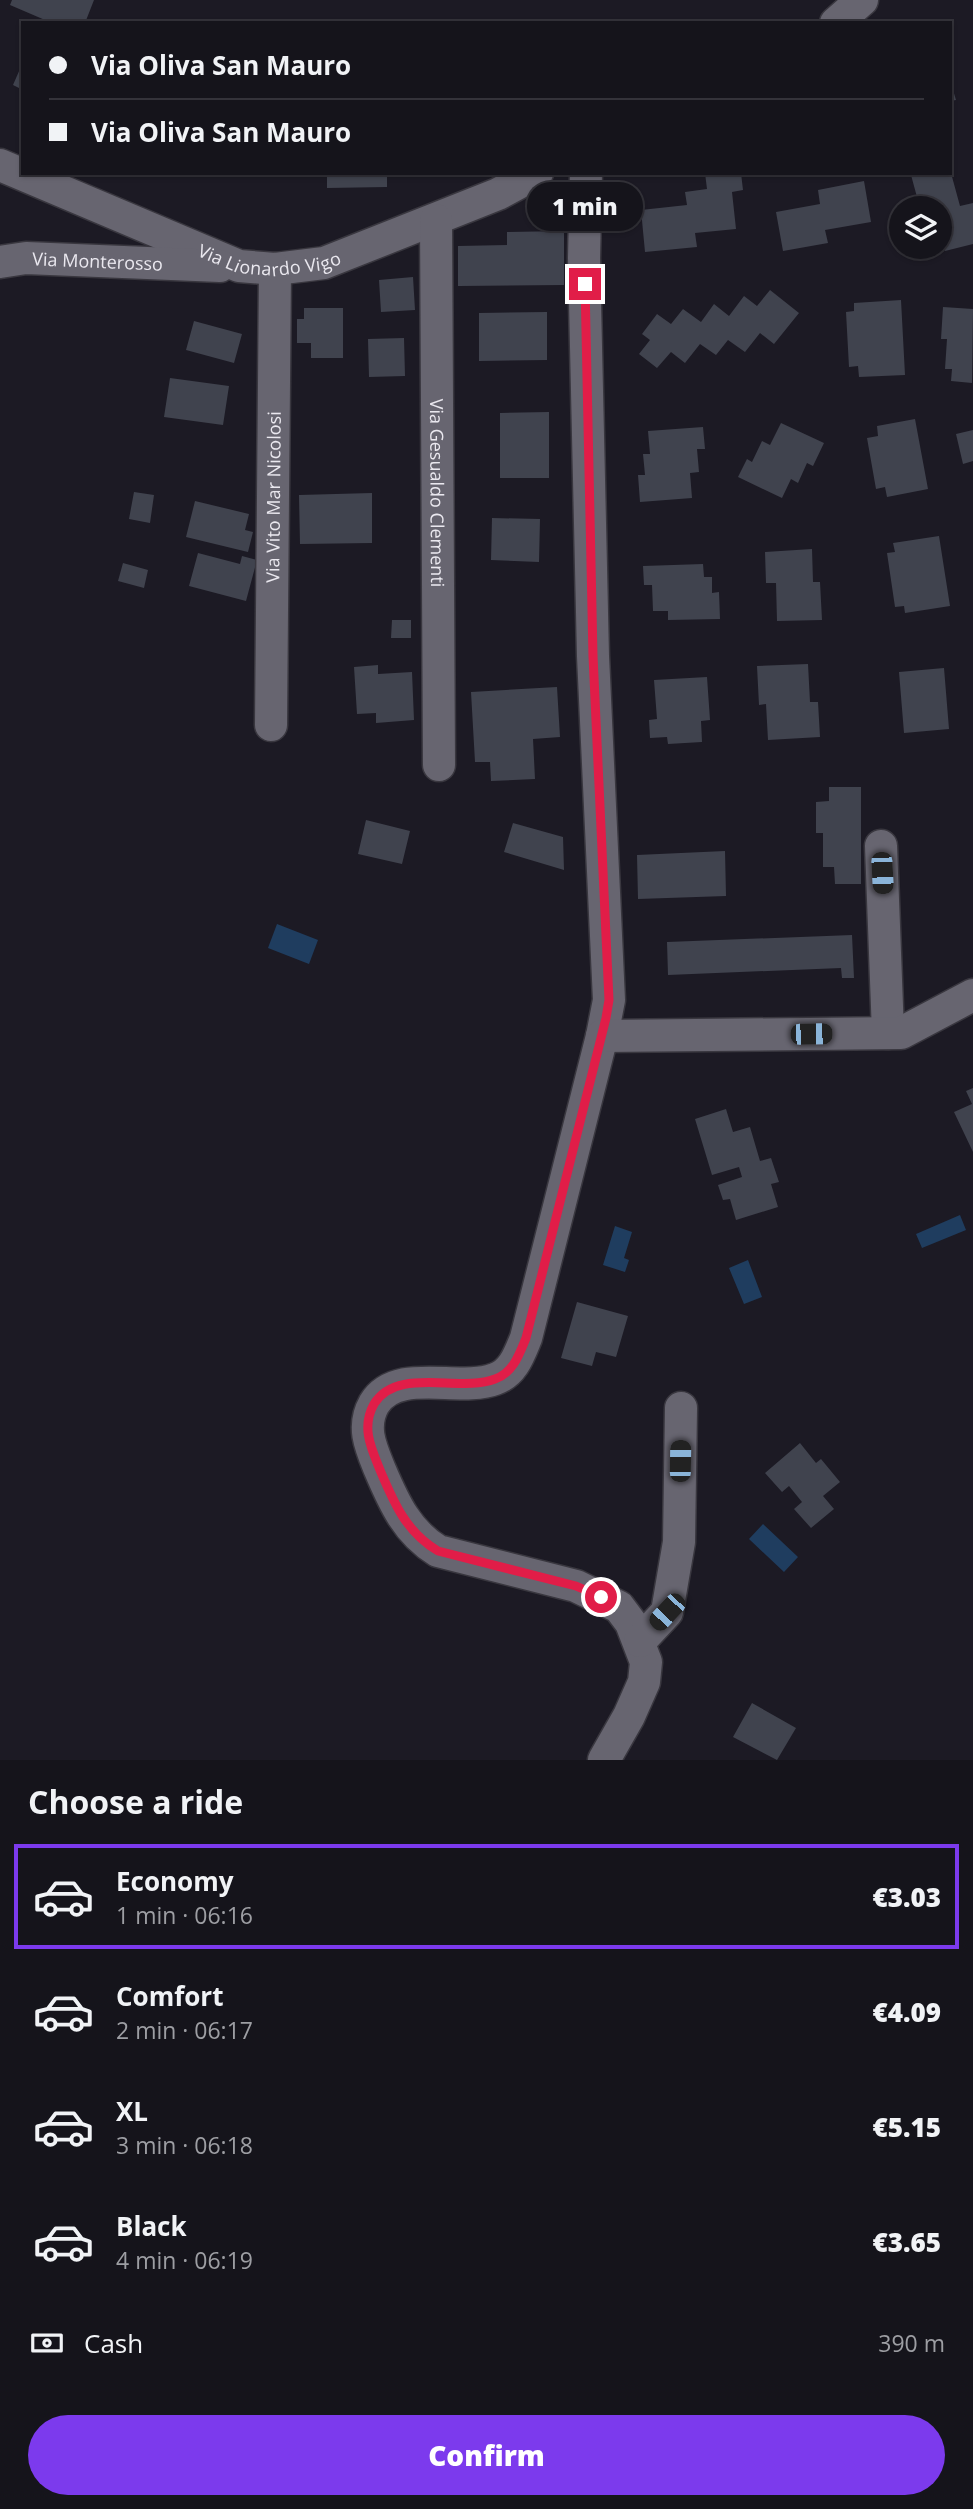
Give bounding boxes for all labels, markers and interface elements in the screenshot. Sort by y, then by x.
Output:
text: Via Oliva San Mauro [91,47,351,83]
text: Via Oliva San Mauro [91,114,351,150]
callout: 1 min [527,182,643,232]
text: 1 min [552,190,618,222]
map controls [889,196,952,259]
button: layers [889,196,952,259]
street label: Via Lionardo Vigo [194,238,344,281]
street label: Via Monterosso [32,246,163,276]
route end [569,268,601,300]
street label: Via Gesualdo Clementi [425,399,450,587]
street label: Via Vito Mar Nicolosi [260,411,286,583]
car [871,851,894,895]
car [790,1023,833,1045]
car [670,1440,691,1482]
route start [585,1581,617,1613]
car [645,1589,690,1635]
text: Choose a ride [28,1780,243,1823]
text: Economy [116,1863,234,1899]
icon: car [32,1865,95,1928]
text: €3.03 [873,1879,941,1915]
text: 1 min · 06:16 [116,1899,253,1931]
text: Comfort [116,1978,223,2014]
icon: car [32,1980,95,2043]
text: €4.09 [873,1994,941,2030]
text: 2 min · 06:17 [116,2014,253,2046]
text: XL [116,2093,148,2129]
icon: car [32,2095,95,2158]
text: €5.15 [873,2109,941,2145]
text: 3 min · 06:18 [116,2129,253,2161]
text: Black [116,2208,187,2244]
icon: car [32,2210,95,2273]
text: €3.65 [873,2224,941,2260]
text: 4 min · 06:19 [116,2244,253,2276]
icon: cash [28,2324,66,2362]
text: Cash [84,2325,143,2361]
text: 390 m [878,2327,945,2359]
button: Confirm [28,2415,945,2495]

